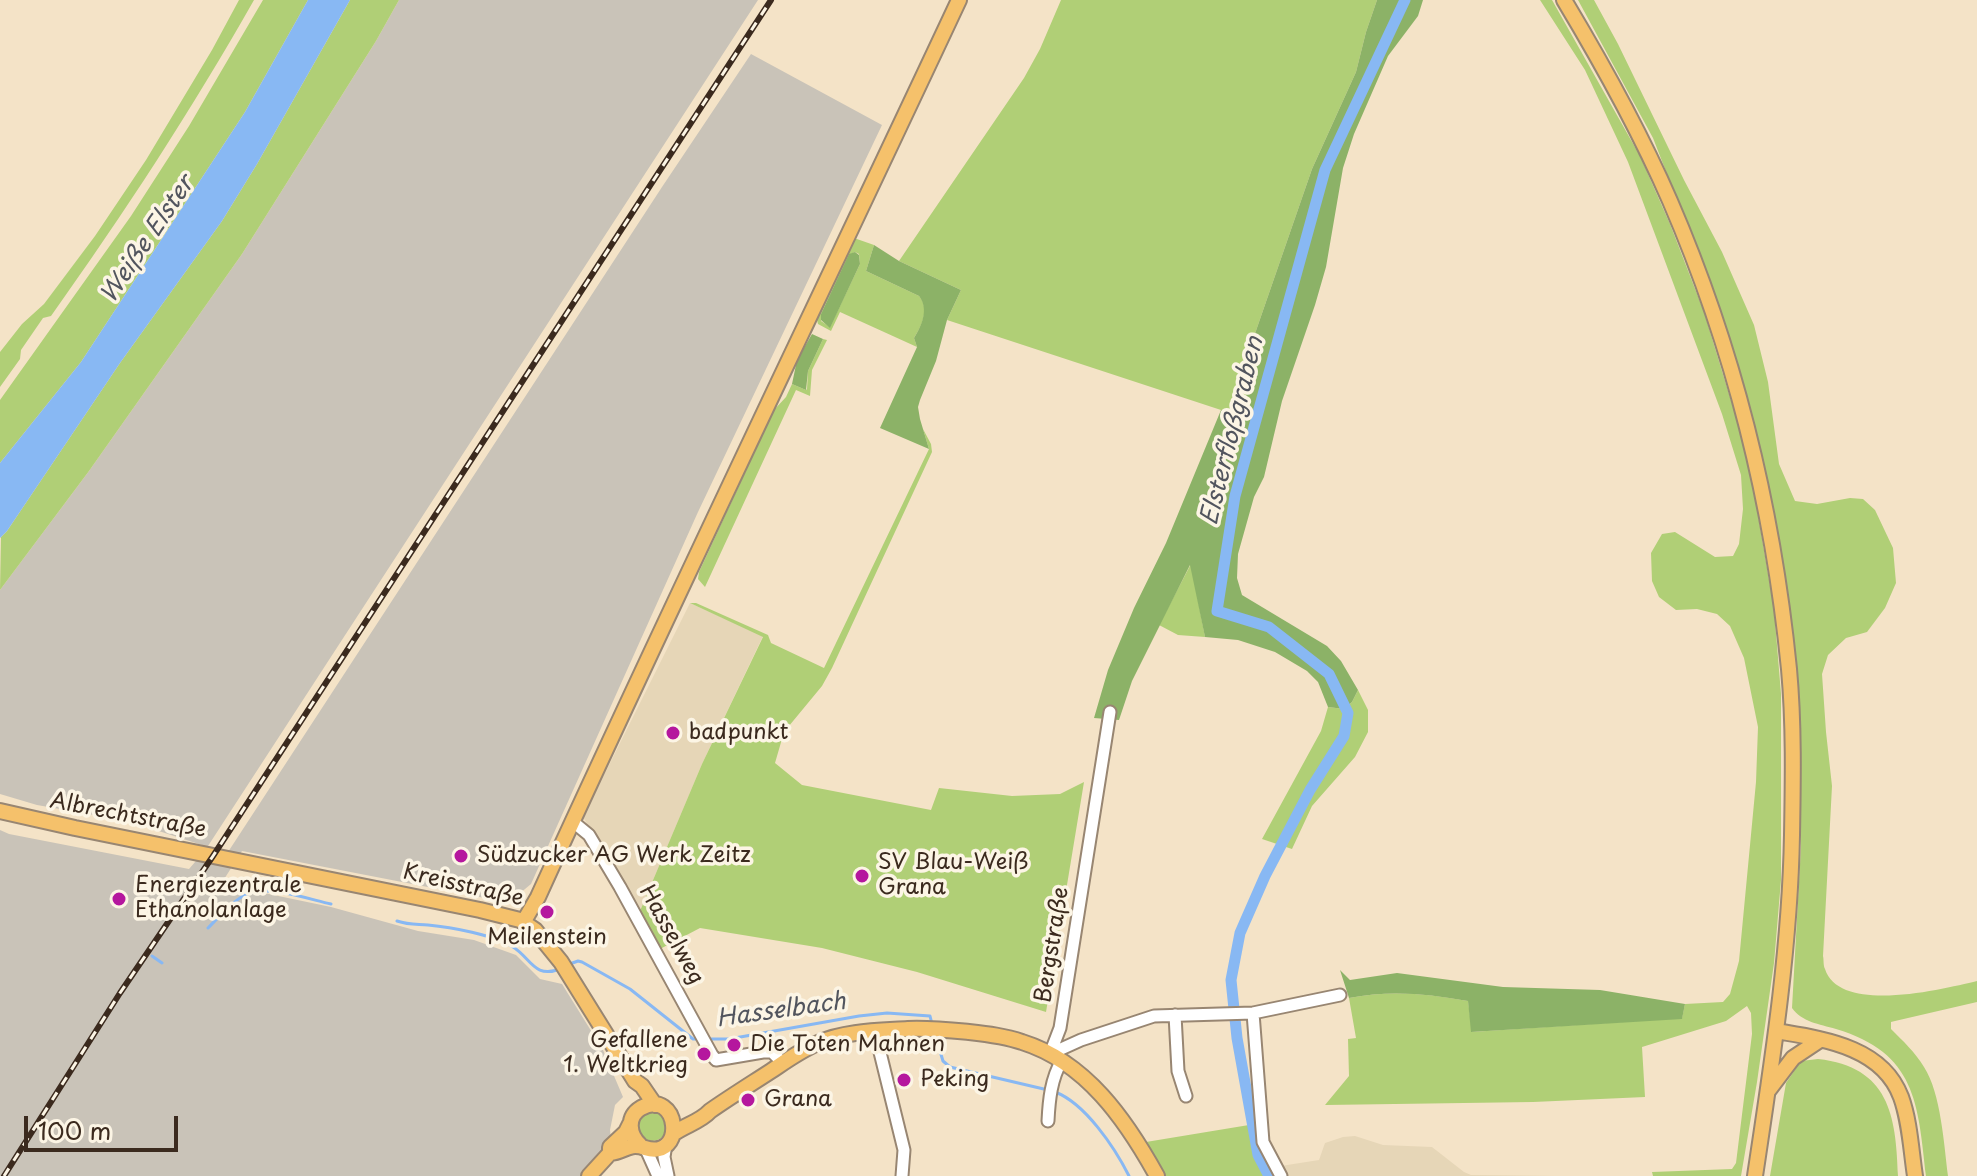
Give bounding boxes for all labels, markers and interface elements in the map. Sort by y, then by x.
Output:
water label: Weiße Elster [95,171,201,309]
water label: Elsterfloßgraben [1196,334,1270,528]
place label: badpunkt [689,720,788,746]
marker: badpunkt [664,724,682,742]
street label: Albrechtstraße [48,788,208,844]
place label: Südzucker AG Werk Zeitz [477,843,751,869]
marker: Südzucker AG Werk Zeitz [452,847,470,865]
place label: SV Blau-Weiß Grana [878,850,1029,902]
street label: Kreisstraße [400,859,526,913]
marker: SV Blau-Weiß Grana [853,867,871,885]
place label: Energiezentrale Ethanolanlage [135,873,302,924]
street label: Hasselweg [633,881,709,989]
street label: Bergstraße [1031,885,1075,1005]
marker: Energiezentrale Ethanolanlage [110,890,128,908]
marker: Meilenstein [538,903,556,921]
place label: Meilenstein [487,925,607,951]
water label: Hasselbach [715,988,847,1034]
place label: Gefallene 1. Weltkrieg [563,1028,688,1080]
place label: Die Toten Mahnen [750,1032,945,1058]
marker: Die Toten Mahnen [725,1036,743,1054]
marker: Gefallene 1. Weltkrieg [695,1045,713,1063]
place label: Peking [920,1067,989,1093]
marker: Peking [895,1071,913,1089]
place label: Grana [764,1087,832,1113]
marker: Grana [739,1091,757,1109]
scale bar [28,1100,182,1150]
text: 100 m [38,1112,111,1148]

